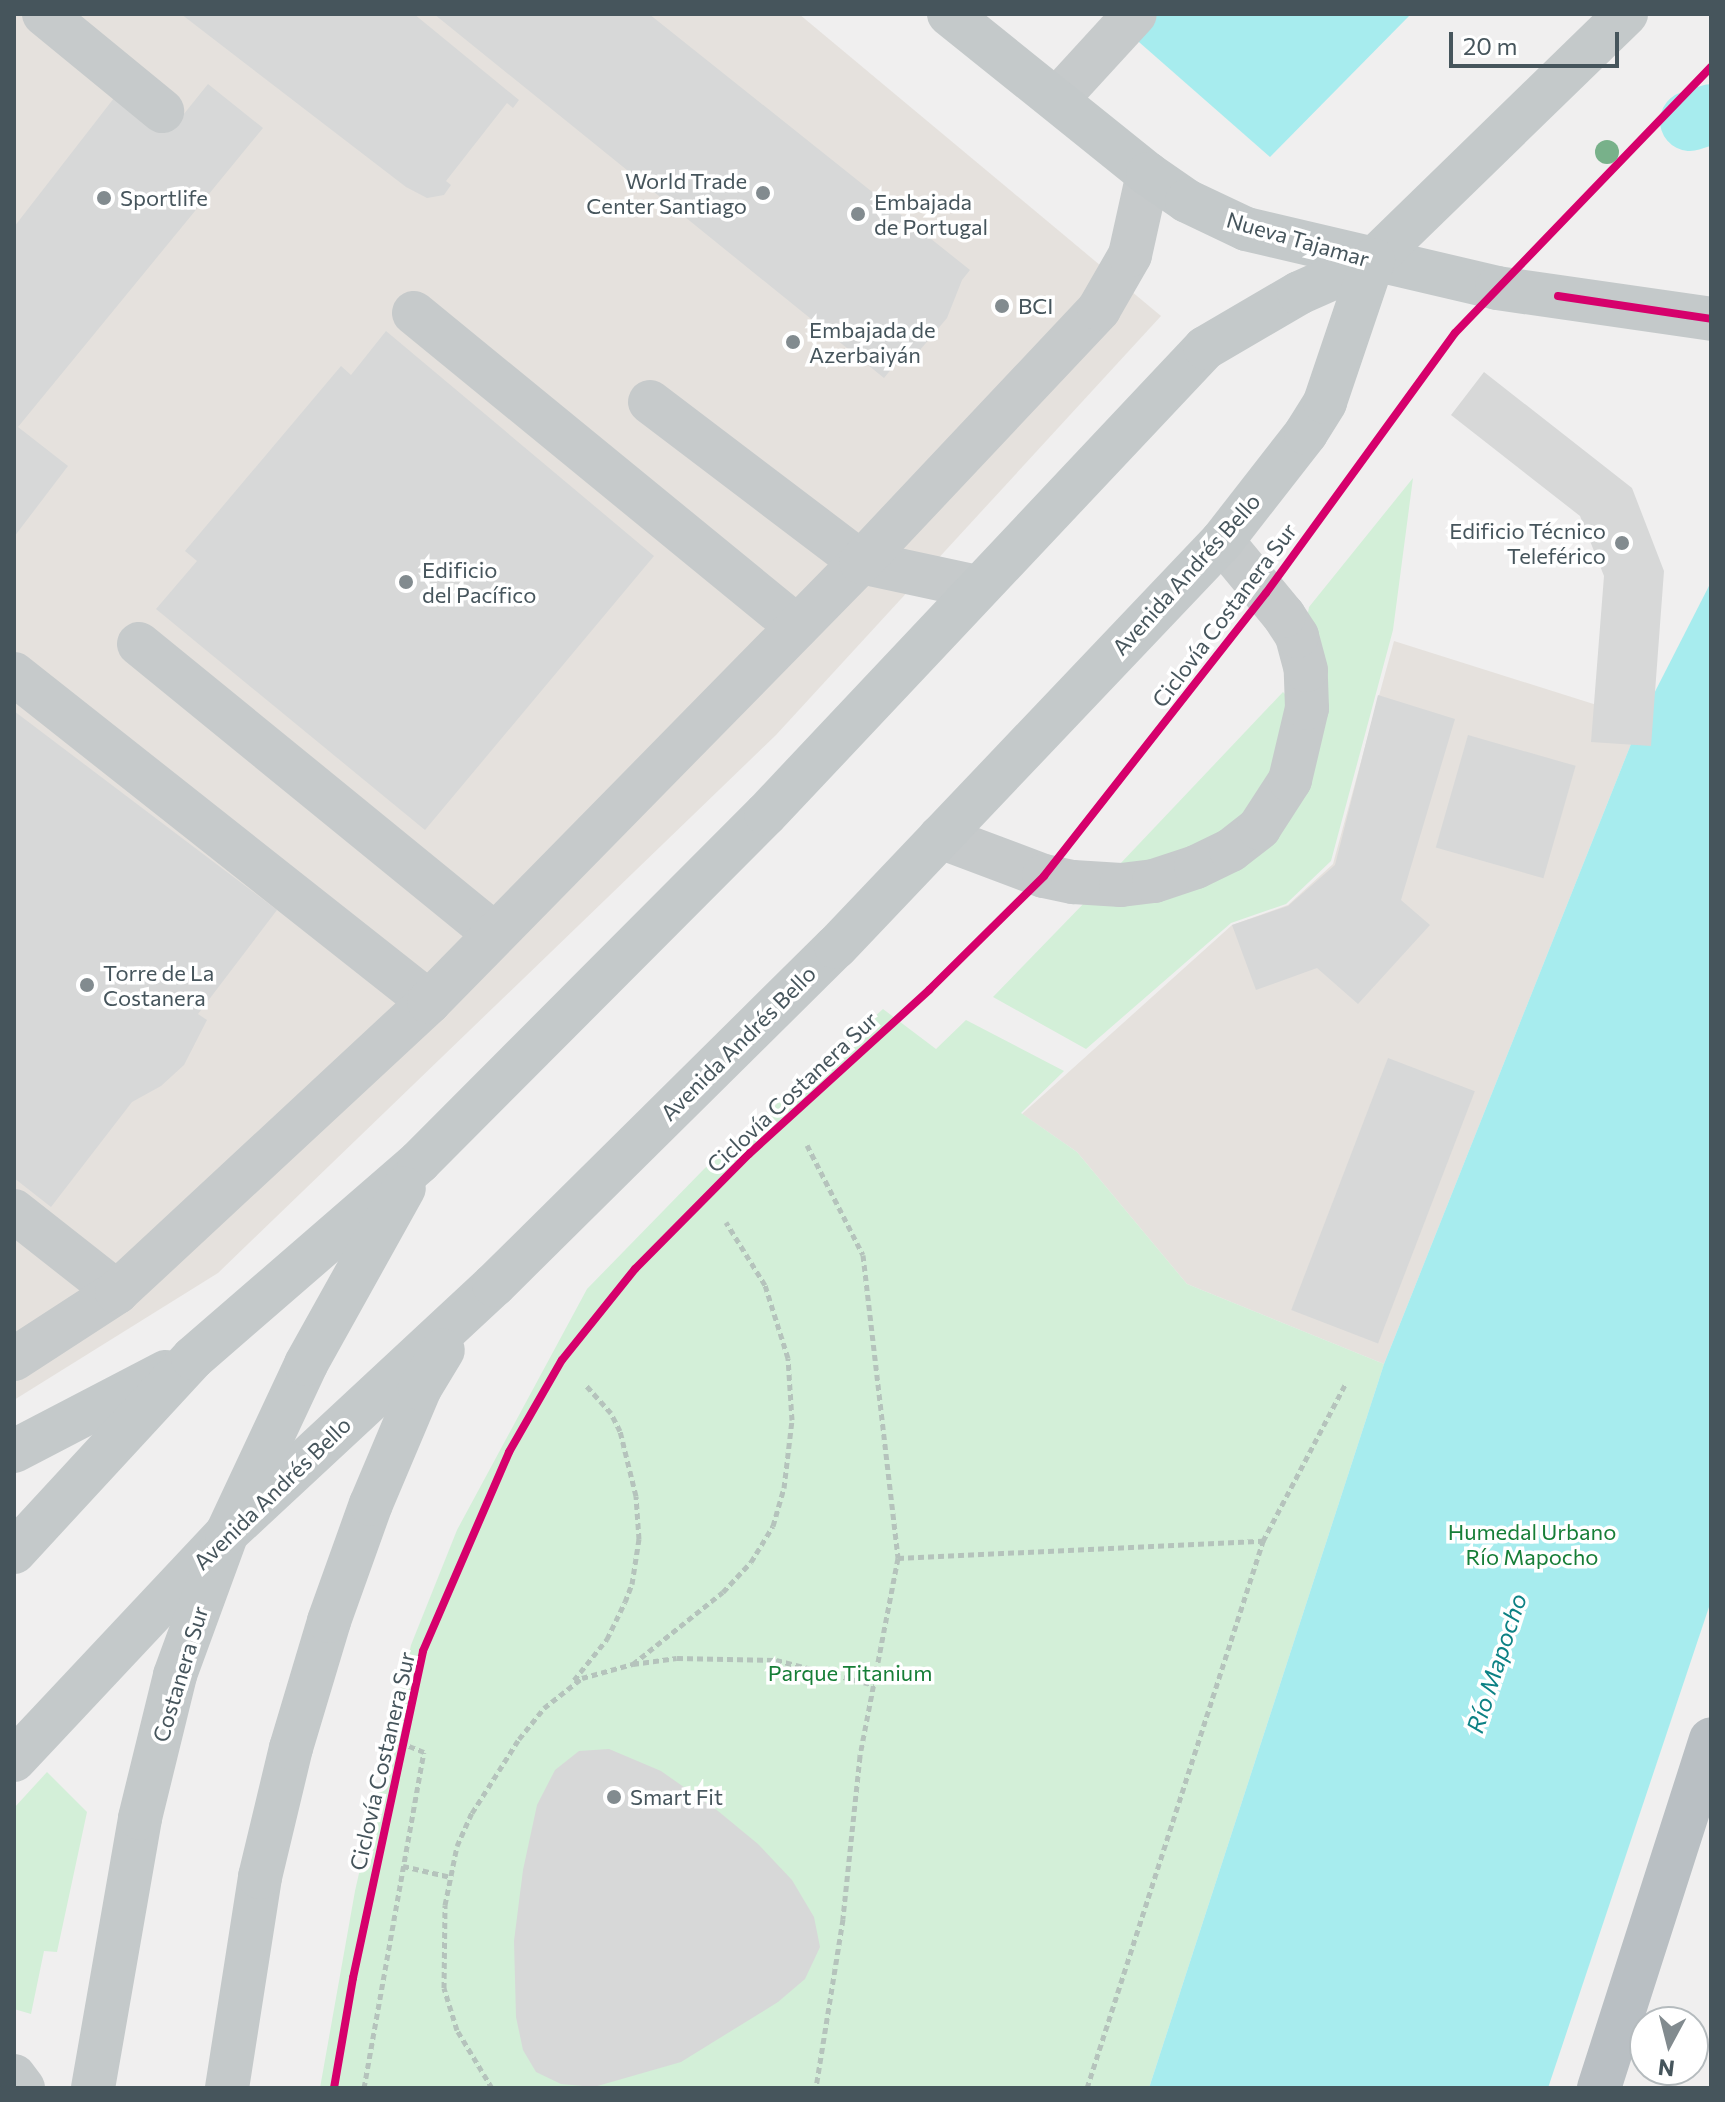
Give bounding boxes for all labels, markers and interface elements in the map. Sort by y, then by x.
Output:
scale bar [1453,16,1623,66]
text: 20 m [1463,31,1517,60]
place label: World Trade Center Santiago [586,167,747,218]
marker: World Trade Center Santiago [754,184,772,202]
place label: Sportlife [120,185,208,211]
place label: Embajada de Portugal [874,188,988,240]
marker: Sportlife [95,189,113,207]
marker: Embajada de Portugal [849,205,867,223]
street label: Nueva Tajamar [1224,206,1372,272]
place label: BCI [1018,293,1053,319]
marker: BCI [993,297,1011,315]
place label: Embajada de Azerbaiyán [809,316,936,368]
marker: Embajada de Azerbaiyán [784,333,802,351]
street label: Avenida Andrés Bello [1106,488,1266,660]
place label: Edificio Técnico Teleférico [1449,517,1606,568]
street label: Ciclovía Costanera Sur [1146,518,1302,712]
marker: Edificio Técnico Teleférico [1613,534,1631,552]
place label: Edificio del Pacífico [422,556,536,608]
marker: Edificio del Pacífico [397,573,415,591]
place label: Torre de La Costanera [103,959,214,1010]
street label: Avenida Andrés Bello [655,960,821,1126]
marker: Torre de La Costanera [78,976,96,994]
street label: Ciclovía Costanera Sur [701,1006,883,1178]
street label: Avenida Andrés Bello [188,1411,356,1575]
park label: Humedal Urbano Río Mapocho [1448,1518,1616,1570]
water label: Río Mapocho [1460,1590,1532,1736]
street label: Costanera Sur [147,1603,213,1745]
street label: Ciclovía Costanera Sur [344,1649,420,1873]
park label: Parque Titanium [768,1660,932,1686]
place label: Smart Fit [630,1784,723,1810]
marker: Smart Fit [605,1788,623,1806]
north arrow [1629,2006,1709,2086]
text: N [1656,2054,1676,2083]

